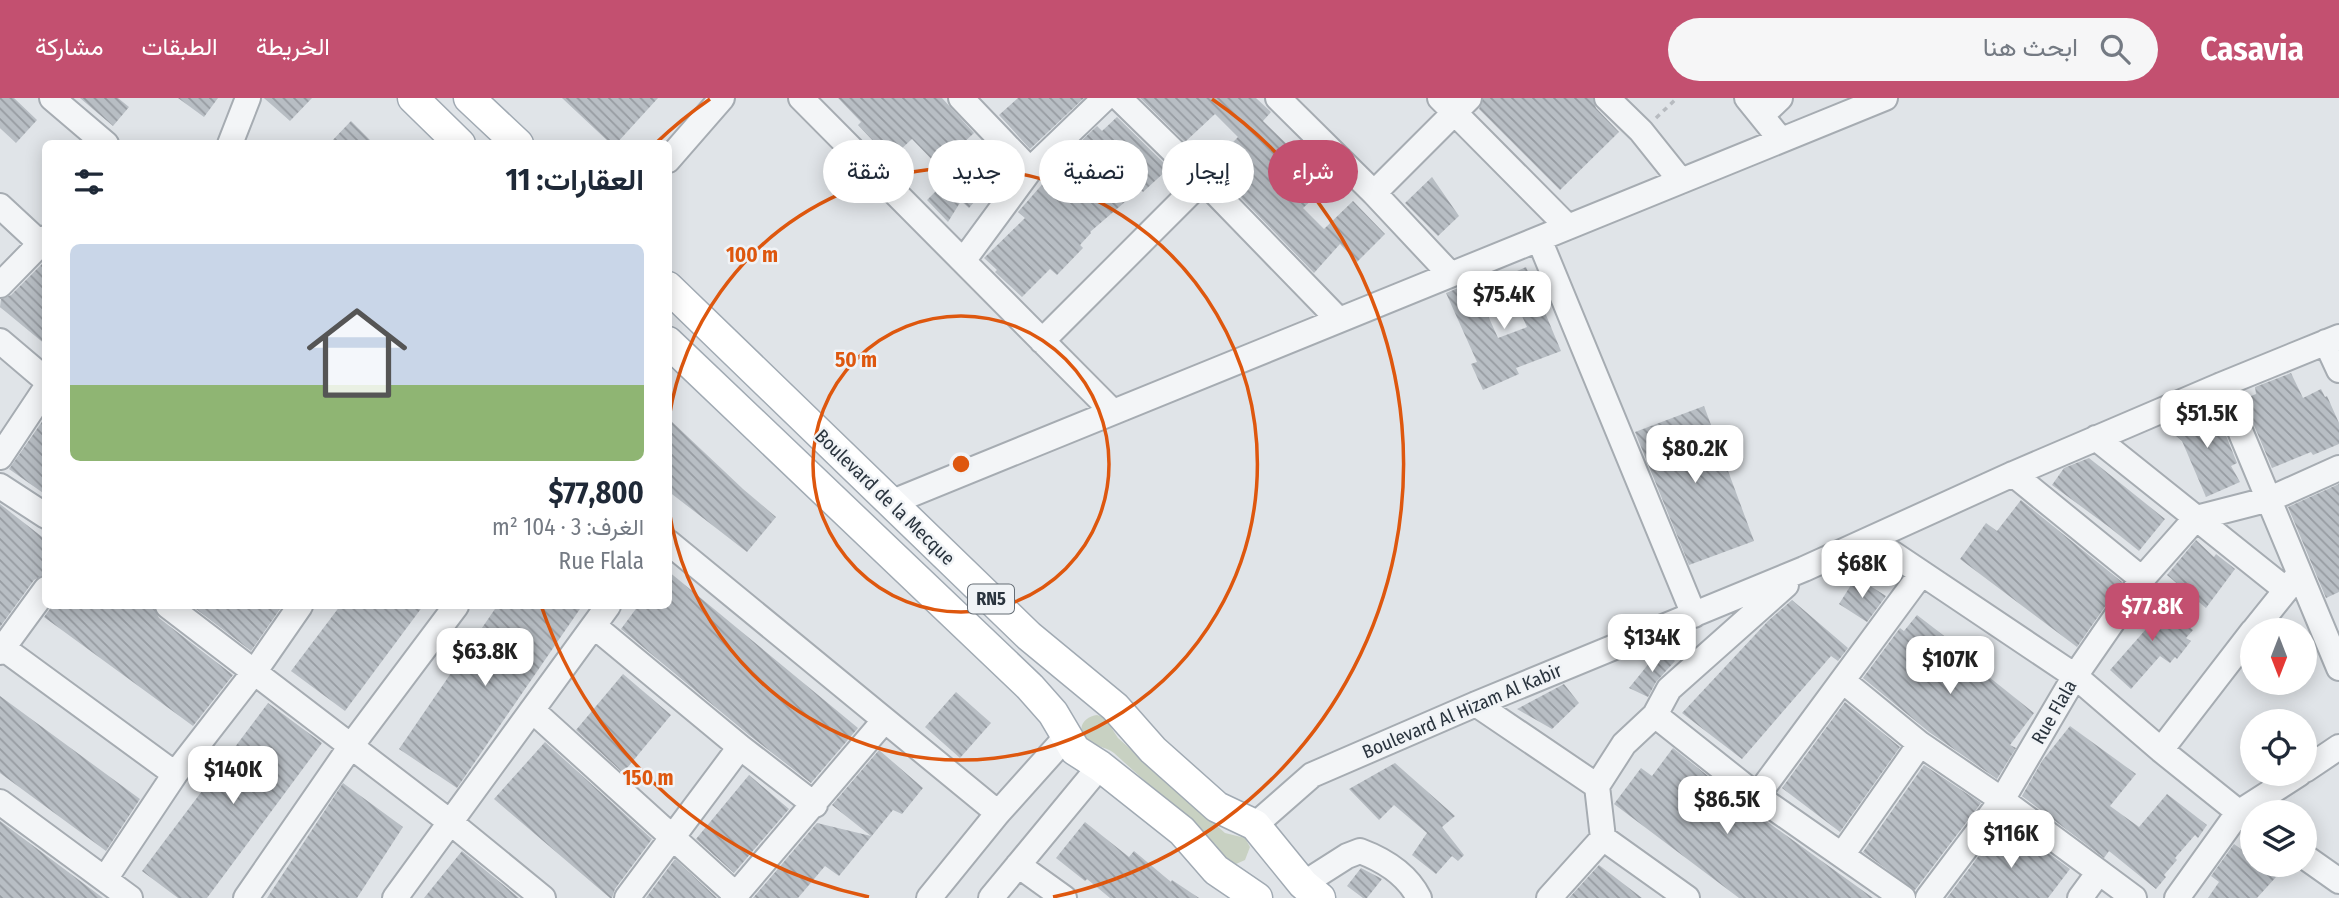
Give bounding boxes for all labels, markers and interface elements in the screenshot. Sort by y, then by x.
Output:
search box [1668,18,2158,81]
text: Casavia [2200,29,2304,69]
icon: search [2096,30,2134,68]
text: ابحث هنا [1983,32,2078,63]
text: مشاركة [35,33,103,61]
text: الطبقات [141,33,218,61]
text: الخريطة [256,33,330,61]
chip: شقة [823,140,914,203]
chip: جديد [928,140,1025,203]
chip: تصفية [1039,140,1148,203]
chip: إيجار [1162,140,1254,203]
chip: شراء [1268,140,1358,203]
text: العقارات: 11 [505,162,644,198]
icon: filters [70,163,108,201]
text: 100 m [726,242,778,268]
pin: $75.4K [1447,272,1561,331]
text: $75.4K [1473,280,1535,308]
icon: home [294,290,420,416]
text: 50 m [835,347,877,373]
pin: $51.5K [2150,390,2264,450]
text: $51.5K [2176,399,2238,427]
street label: Boulevard de la Mecque [810,424,960,570]
pin: $80.2K [1638,426,1752,485]
text: $80.2K [1662,434,1728,462]
centre of rings [949,452,973,476]
text: $77,800 [548,475,644,511]
text: الغرف: 3 · 104 m² [492,513,644,541]
pin: $68K [1821,540,1903,600]
text: Rue Flala [559,547,644,575]
text: $68K [1838,549,1887,577]
road number: RN5 [968,584,1014,614]
pin: $77.8K [2095,584,2209,643]
text: $77.8K [2121,592,2183,620]
pin: $134K [1603,614,1701,674]
north arrow [2240,618,2317,695]
map controls [2240,618,2317,877]
text: $134K [1624,623,1680,651]
pin: $63.8K [428,628,542,688]
pin: $107K [1901,636,1999,696]
text: $63.8K [453,637,517,665]
text: $107K [1922,645,1978,673]
street label: Boulevard Al Hizam Al Kabir [1359,658,1566,763]
street label: Rue Flala [2026,676,2082,748]
button: locate [2240,709,2317,786]
pin: $140K [184,746,282,806]
text: $140K [204,755,262,783]
text: 150 m [622,765,674,791]
pin: $86.5K [1670,776,1784,836]
text: $86.5K [1694,785,1760,813]
button: layers [2240,800,2317,877]
pin: $116K [1962,810,2060,870]
text: $116K [1983,819,2039,847]

